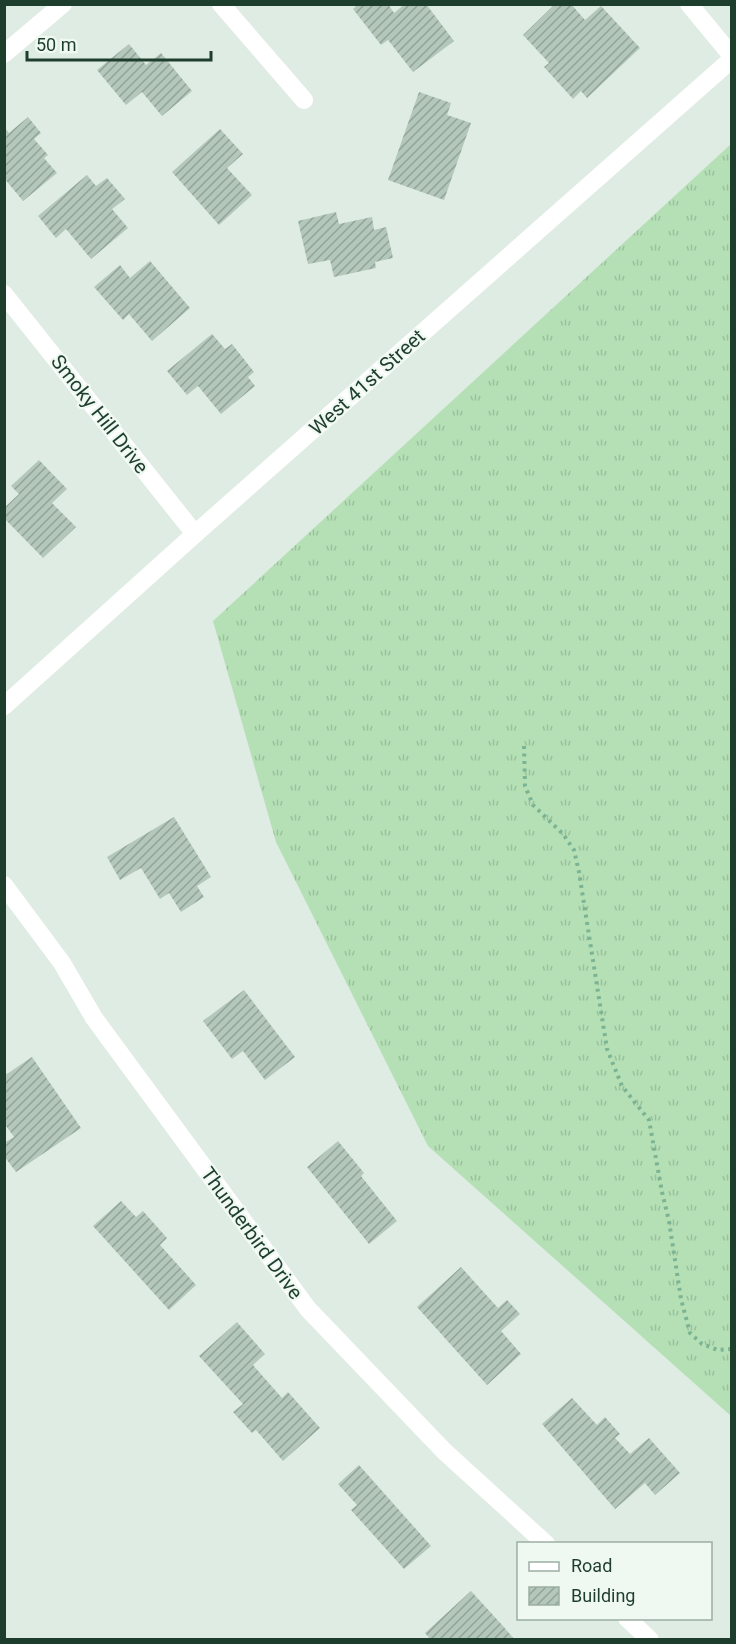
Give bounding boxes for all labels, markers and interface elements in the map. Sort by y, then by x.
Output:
scale bar [27,24,212,62]
text: 50 m [36,34,76,55]
street label: West 41st Street [304,324,430,440]
street label: Smoky Hill Drive [46,350,154,478]
street label: Thunderbird Drive [196,1162,308,1304]
legend [517,1542,712,1620]
text: Road [571,1555,612,1576]
text: Building [571,1585,635,1606]

